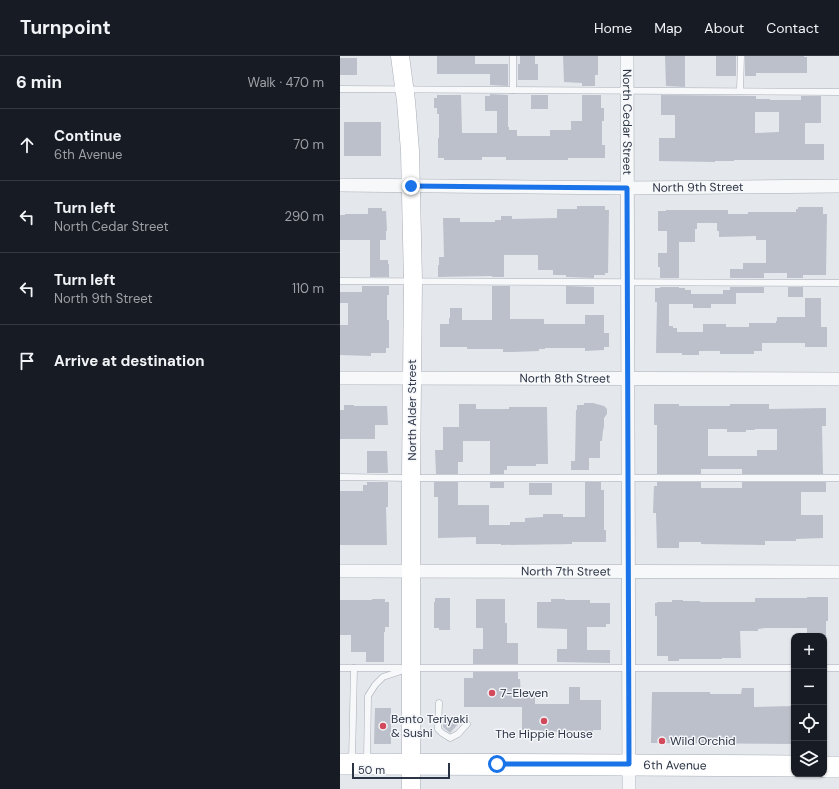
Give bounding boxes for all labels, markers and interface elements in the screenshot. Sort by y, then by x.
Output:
text: Turnpoint [20,15,111,40]
text: Home [594,19,632,37]
text: Map [654,19,682,37]
text: About [704,19,744,37]
text: Contact [766,19,819,37]
street label: North Cedar Street [619,69,635,175]
text: 6 min [16,71,62,93]
text: Walk · 470 m [247,74,324,91]
text: Continue [54,126,122,146]
icon: ahead [16,134,38,156]
text: 70 m [293,136,324,153]
text: 6th Avenue [54,146,122,163]
route end [402,177,420,195]
street label: North 9th Street [652,179,744,196]
text: Turn left [54,198,115,218]
icon: left [16,206,38,228]
text: 290 m [285,208,324,225]
text: North Cedar Street [54,218,169,235]
text: Turn left [54,270,115,290]
icon: left [16,278,38,300]
text: 110 m [292,280,324,297]
text: North 9th Street [54,290,153,307]
icon: arrive [16,350,38,372]
text: Arrive at destination [54,351,205,371]
street label: North Alder Street [404,359,420,461]
street label: North 8th Street [520,370,611,387]
street label: North 7th Street [521,563,611,580]
map controls [791,633,827,777]
button: + [791,633,827,669]
button: − [791,669,827,705]
place label: 7-Eleven [500,685,548,701]
marker: 7-Eleven [487,688,497,698]
button: locate [791,705,827,741]
place label: Bento Teriyaki & Sushi [391,711,468,741]
marker: The Hippie House [539,716,549,726]
marker: Bento Teriyaki & Sushi [378,721,388,731]
place label: The Hippie House [495,726,593,742]
place label: Wild Orchid [670,733,736,749]
marker: Wild Orchid [657,736,667,746]
button: layers [791,741,827,777]
route start [488,755,506,773]
street label: 6th Avenue [643,757,707,773]
scale bar [352,761,450,780]
text: 50 m [358,763,385,777]

